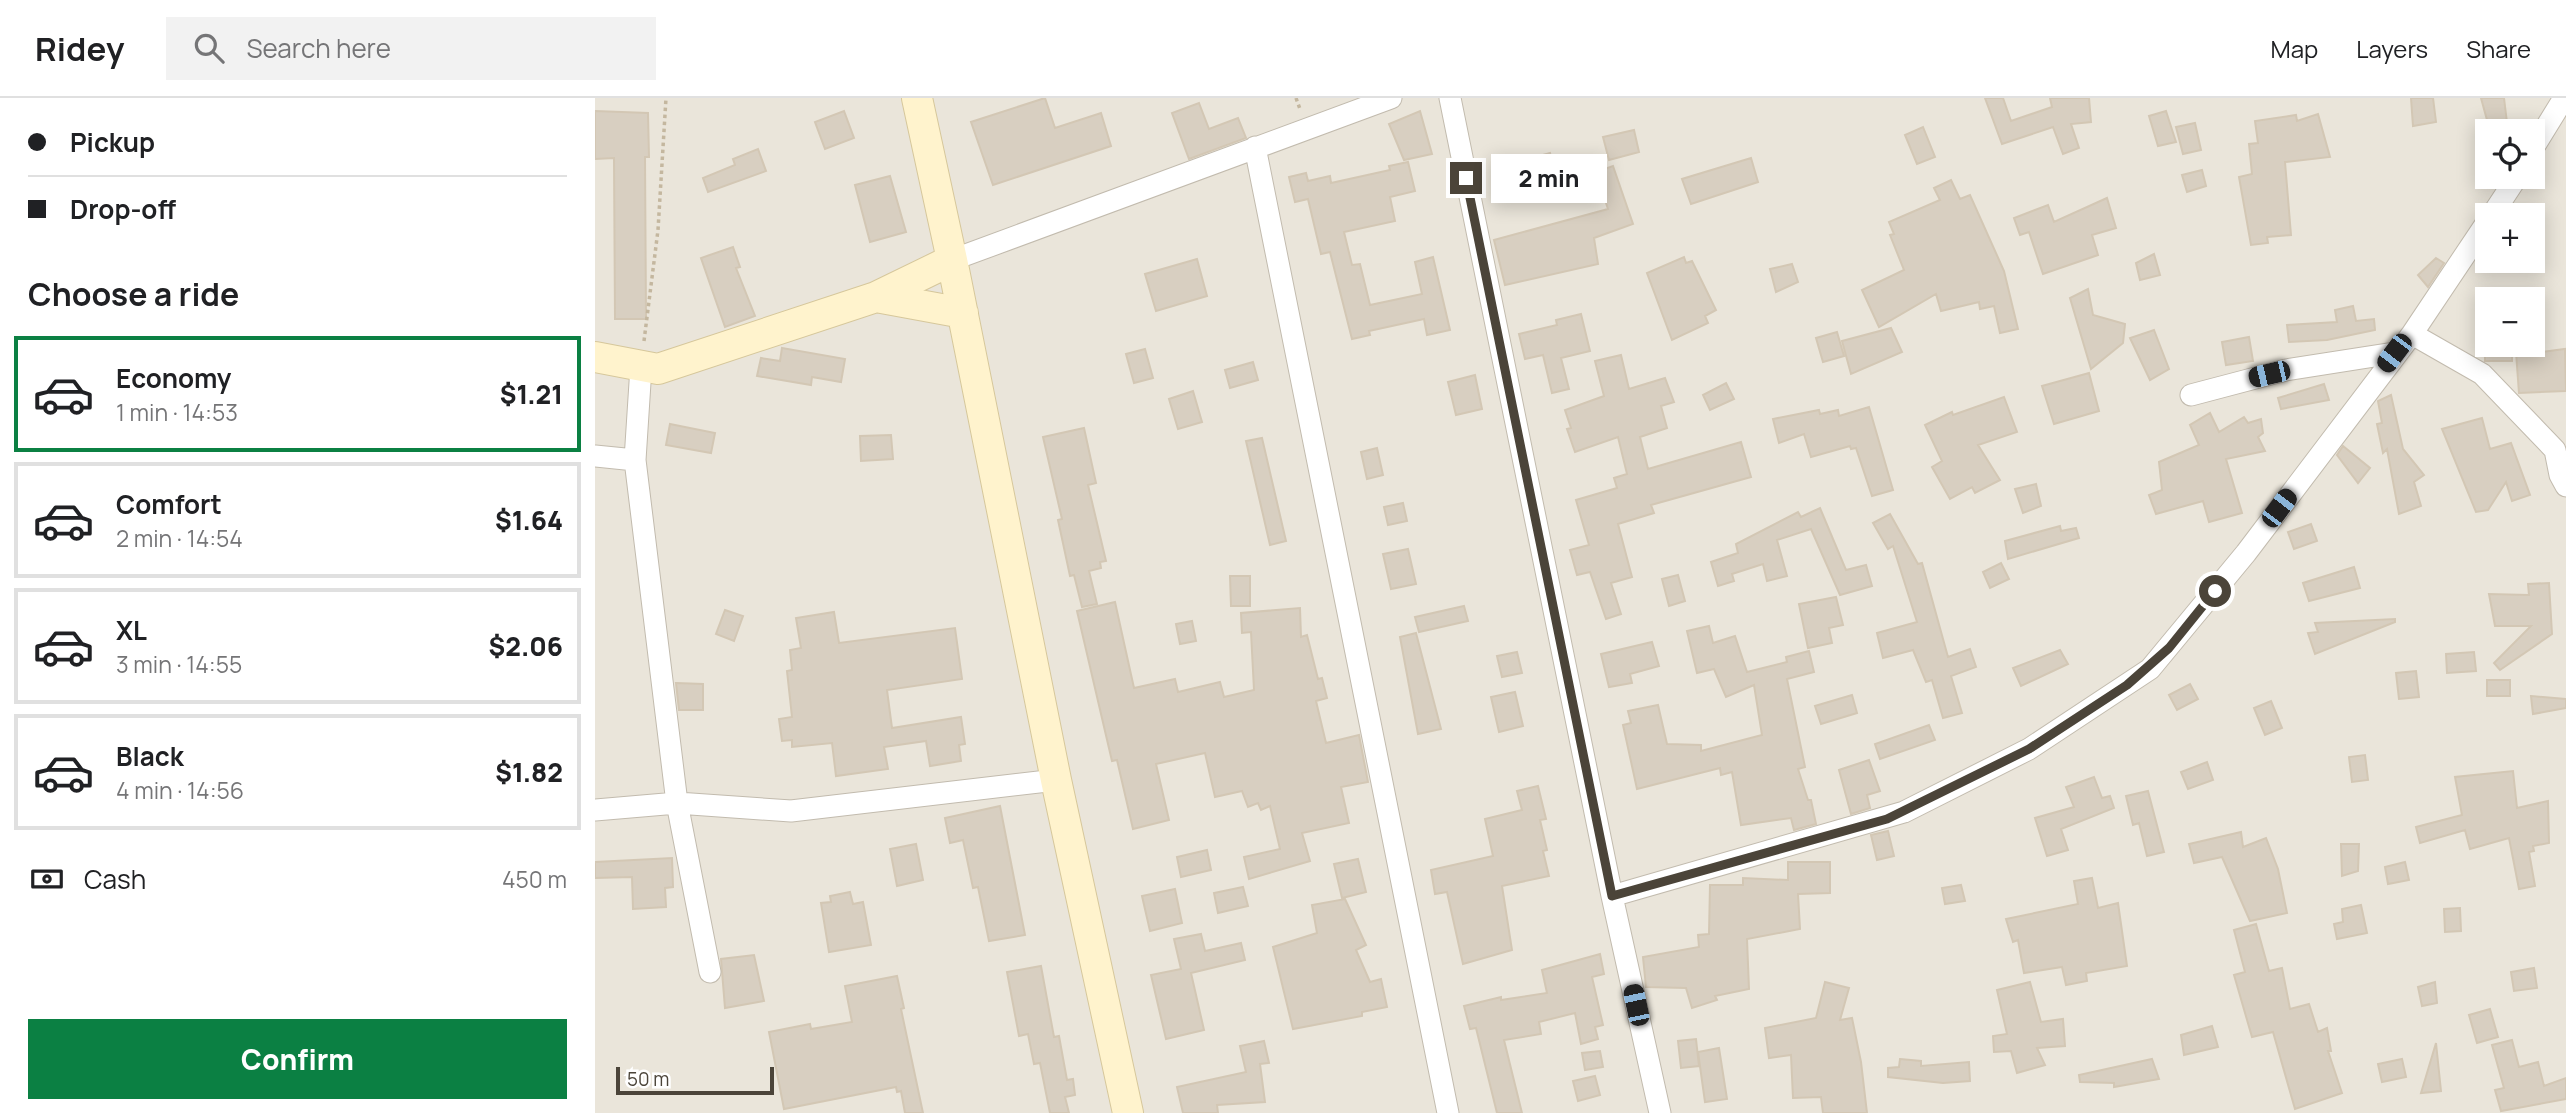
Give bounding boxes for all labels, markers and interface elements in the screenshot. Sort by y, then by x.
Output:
search box [166,17,656,80]
text: Ridey [35,26,124,71]
icon: search [190,29,228,67]
text: Search here [246,30,391,66]
text: Map [2271,32,2318,65]
text: Layers [2356,32,2428,65]
text: Share [2466,32,2531,65]
map controls [2475,119,2545,357]
button: locate [2475,119,2545,189]
text: Pickup [70,124,155,160]
callout: 2 min [1491,154,1606,202]
route end [1450,162,1482,194]
text: 2 min [1519,162,1580,194]
text: Drop-off [70,191,176,227]
button: + [2475,203,2545,273]
text: Choose a ride [28,272,239,316]
button: − [2475,287,2545,357]
car [2373,330,2416,376]
car [2247,359,2292,389]
text: Economy [116,360,231,396]
icon: car [32,363,95,426]
text: $1.21 [500,376,563,412]
text: 1 min · 14:53 [116,396,238,428]
car [2258,485,2301,531]
text: Comfort [116,486,222,522]
icon: car [32,489,95,552]
text: $1.64 [495,502,563,538]
text: 2 min · 14:54 [116,522,243,554]
route start [2199,575,2231,607]
text: XL [116,612,147,648]
icon: car [32,615,95,678]
text: $2.06 [489,628,563,664]
text: 3 min · 14:55 [116,648,242,680]
text: Black [116,738,184,774]
icon: car [32,741,95,804]
text: $1.82 [495,754,563,790]
text: 4 min · 14:56 [116,774,244,806]
icon: cash [28,860,66,898]
text: Cash [84,861,146,897]
text: 450 m [502,863,567,895]
car [1622,982,1651,1028]
button: Confirm [28,1019,567,1099]
scale bar [616,1064,773,1096]
text: 50 m [627,1066,669,1092]

